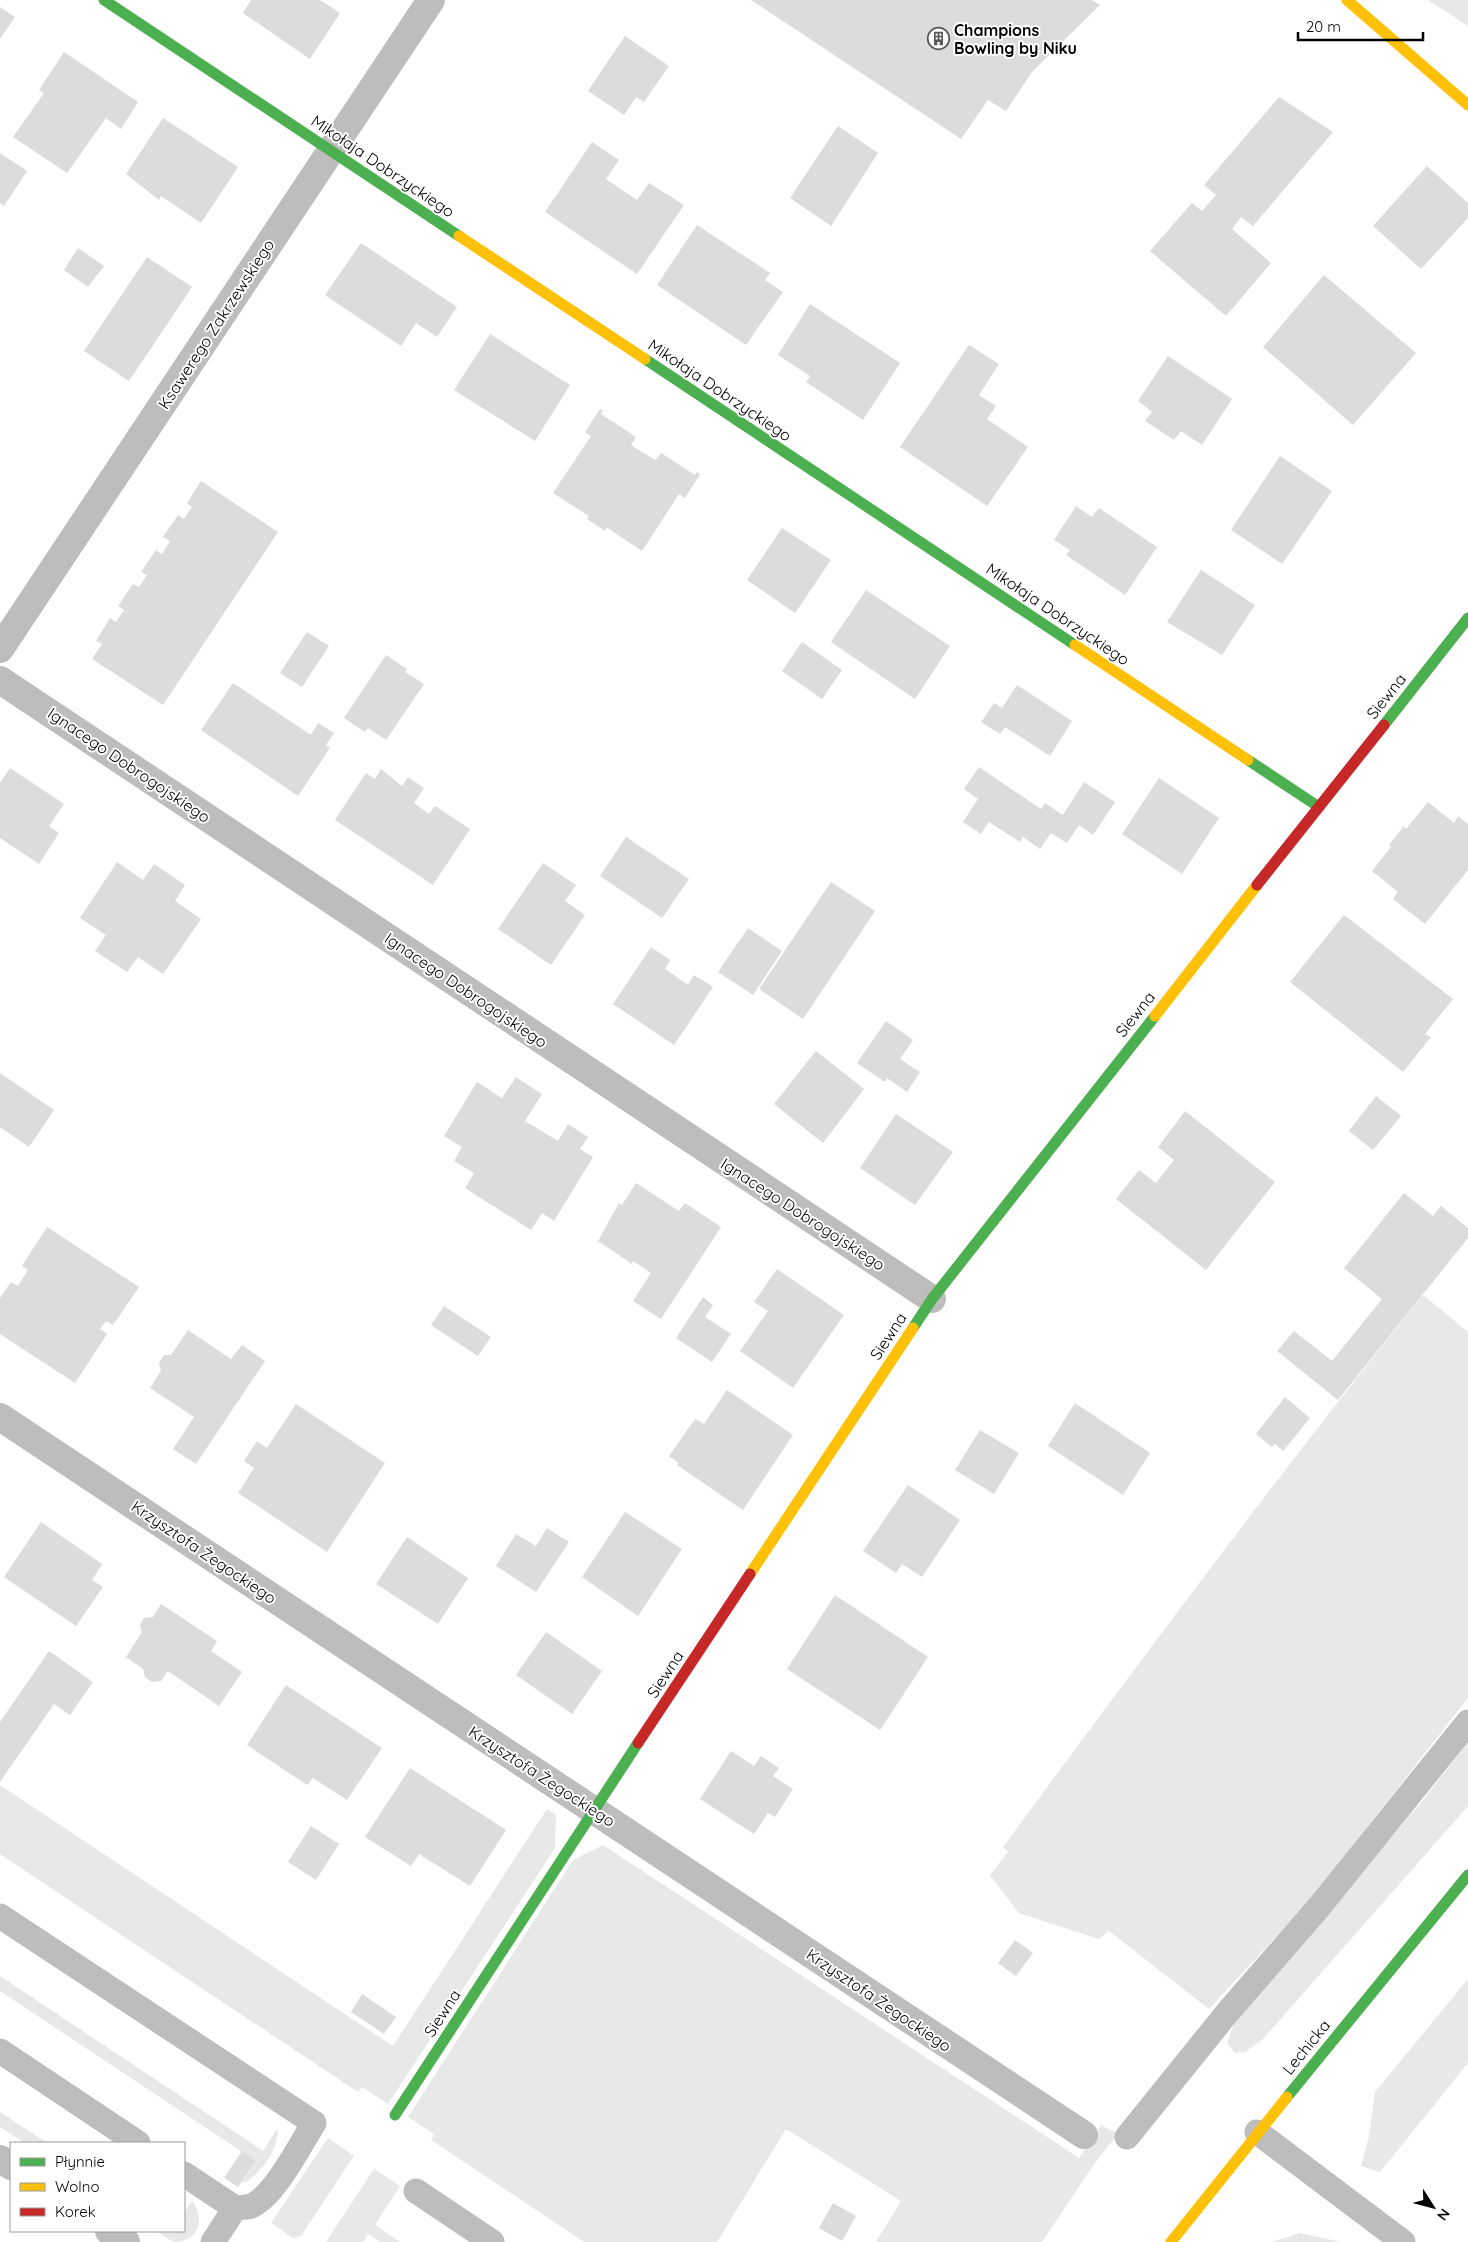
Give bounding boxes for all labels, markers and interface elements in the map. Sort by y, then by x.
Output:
scale bar [1298,10,1423,42]
text: 20 m [1306,17,1341,36]
place label: Champions Bowling by Niku [954,20,1077,58]
building icon: Champions Bowling by Niku [926,27,950,51]
street label: Mikołaja Dobrzyckiego [307,111,459,221]
street label: Ksawerego Zakrzewskiego [154,235,278,413]
street label: Mikołaja Dobrzyckiego [644,335,796,445]
street label: Mikołaja Dobrzyckiego [982,559,1134,669]
street label: Siewna [1362,669,1410,723]
street label: Ignacego Dobrogojskiego [44,703,214,827]
street label: Ignacego Dobrogojskiego [381,928,551,1052]
street label: Siewna [1111,987,1159,1041]
street label: Ignacego Dobrogojskiego [717,1153,889,1275]
street label: Siewna [865,1309,911,1363]
street label: Krzysztofa Żegockiego [128,1496,280,1608]
street label: Siewna [642,1647,688,1701]
street label: Krzysztofa Żegockiego [465,1721,619,1831]
street label: Krzysztofa Żegockiego [803,1944,955,2056]
street label: Siewna [419,1986,465,2040]
street label: Lechicka [1278,2016,1334,2078]
legend [10,2142,185,2232]
text: Płynnie [55,2152,105,2171]
text: Wolno [55,2177,100,2196]
north arrow [1408,2182,1458,2232]
text: Korek [55,2202,96,2221]
text: N [1433,2205,1454,2224]

